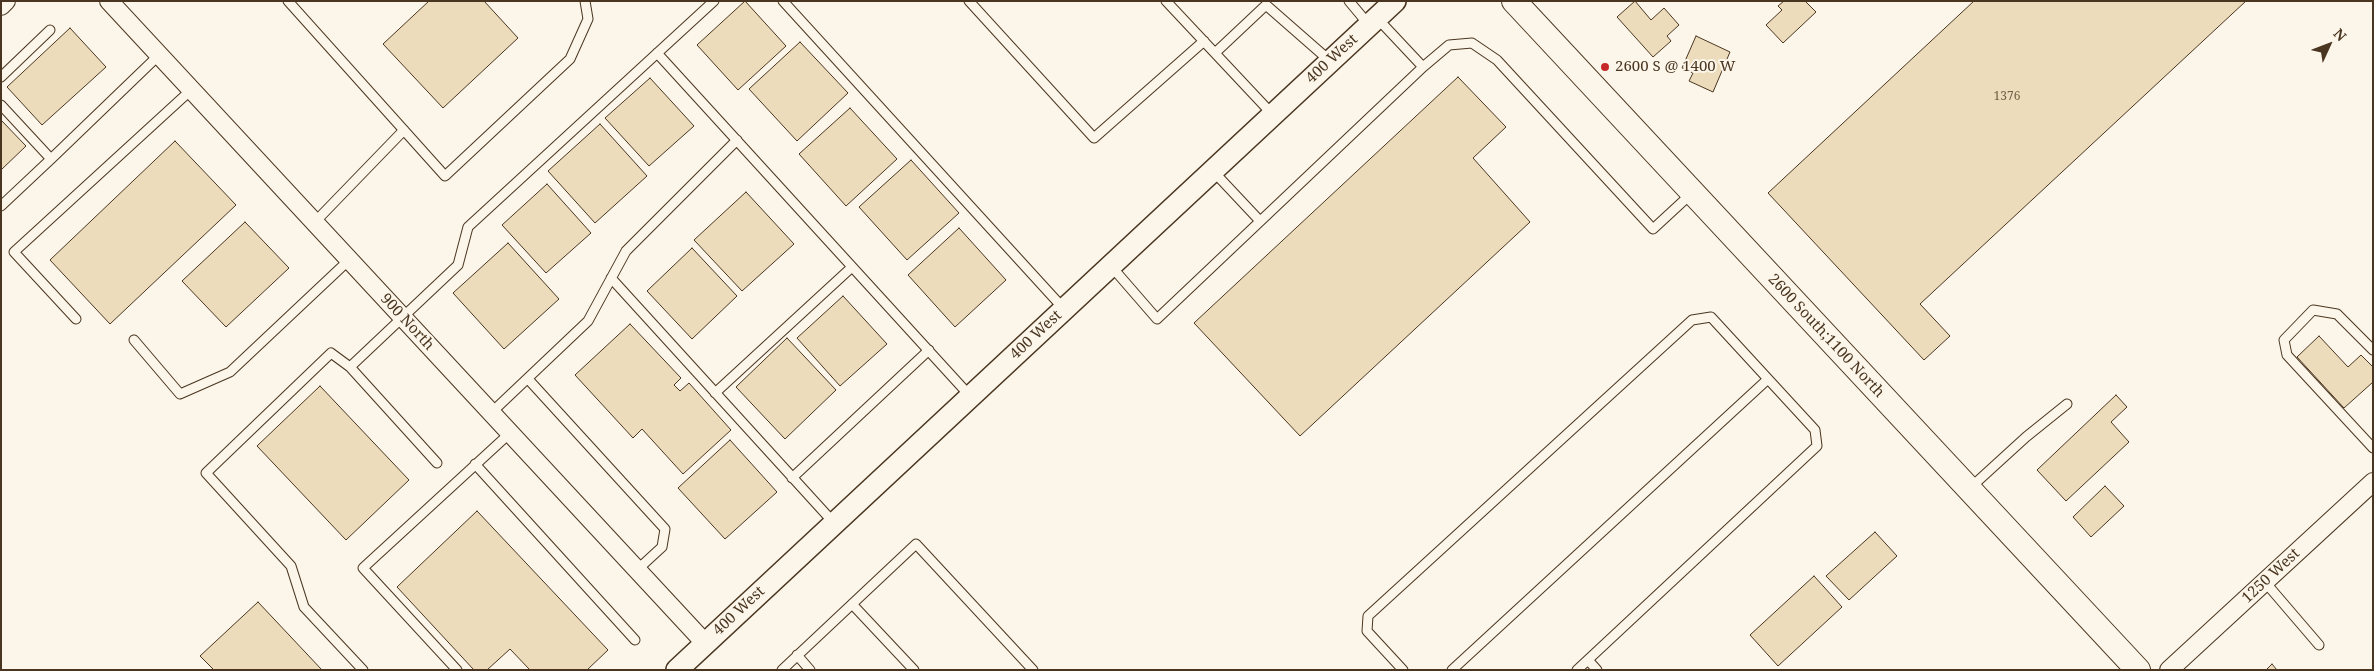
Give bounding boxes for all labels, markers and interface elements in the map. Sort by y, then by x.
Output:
north arrow [2304,20,2354,70]
text: N [2330,24,2351,45]
street label: 400 West [1302,31,1362,87]
place label: 2600 S @ 1400 W [1615,58,1735,76]
marker: 2600 S @ 1400 W [1599,61,1611,73]
house number: 1376 [1994,90,2020,104]
street label: 2600 South;1100 North [1764,271,1888,401]
street label: 900 North [376,290,438,354]
street label: 400 West [1006,307,1066,363]
street label: 1250 West [2238,545,2304,607]
street label: 400 West [709,583,769,639]

